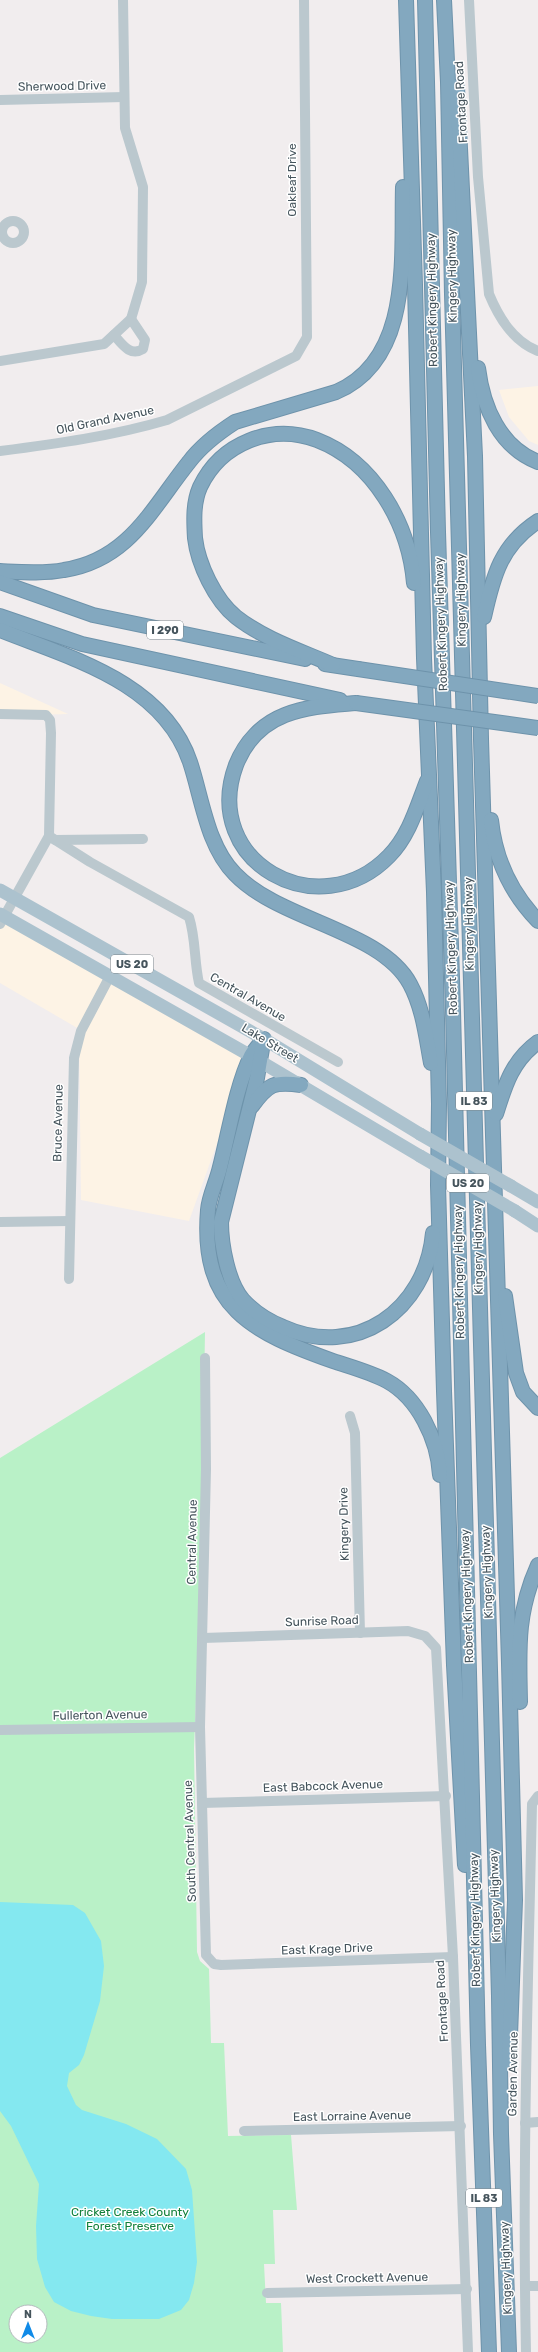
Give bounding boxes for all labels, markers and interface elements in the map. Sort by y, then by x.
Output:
street label: Frontage Road [452,61,470,143]
street label: Sherwood Drive [18,78,107,94]
street label: Oakleaf Drive [285,143,299,217]
street label: Kingery Highway [444,229,460,323]
street label: Robert Kingery Highway [424,232,440,367]
street label: Old Grand Avenue [55,403,155,437]
street label: Kingery Highway [453,553,469,647]
street label: Robert Kingery Highway [432,556,450,691]
road number: I 290 [147,621,183,639]
street label: Kingery Highway [461,877,477,971]
street label: Robert Kingery Highway [442,880,460,1015]
road number: US 20 [111,955,153,973]
street label: Central Avenue [208,970,289,1025]
street label: Lake Street [239,1021,301,1066]
street label: Bruce Avenue [50,1084,66,1162]
road number: IL 83 [456,1092,492,1110]
road number: US 20 [447,1174,489,1192]
street label: Kingery Highway [470,1201,486,1295]
street label: Robert Kingery Highway [451,1204,467,1339]
street label: Kingery Drive [336,1487,352,1561]
street label: Central Avenue [184,1499,200,1585]
street label: Kingery Highway [478,1525,496,1619]
street label: Robert Kingery Highway [458,1528,476,1663]
street label: Sunrise Road [285,1613,359,1629]
street label: Fullerton Avenue [53,1707,148,1723]
street label: East Babcock Avenue [263,1777,384,1795]
street label: South Central Avenue [181,1780,199,1902]
street label: Kingery Highway [486,1849,504,1943]
street label: Robert Kingery Highway [467,1852,483,1987]
street label: East Krage Drive [281,1940,373,1958]
street label: Frontage Road [433,1960,451,2042]
street label: Garden Avenue [505,2031,521,2117]
street label: East Lorraine Avenue [293,2108,412,2124]
road number: IL 83 [466,2189,502,2207]
park label: Cricket Creek County Forest Preserve [71,2205,189,2233]
street label: Kingery Highway [497,2221,515,2315]
street label: West Crockett Avenue [306,2270,429,2286]
north arrow [8,2304,48,2344]
text: N [24,2308,32,2321]

